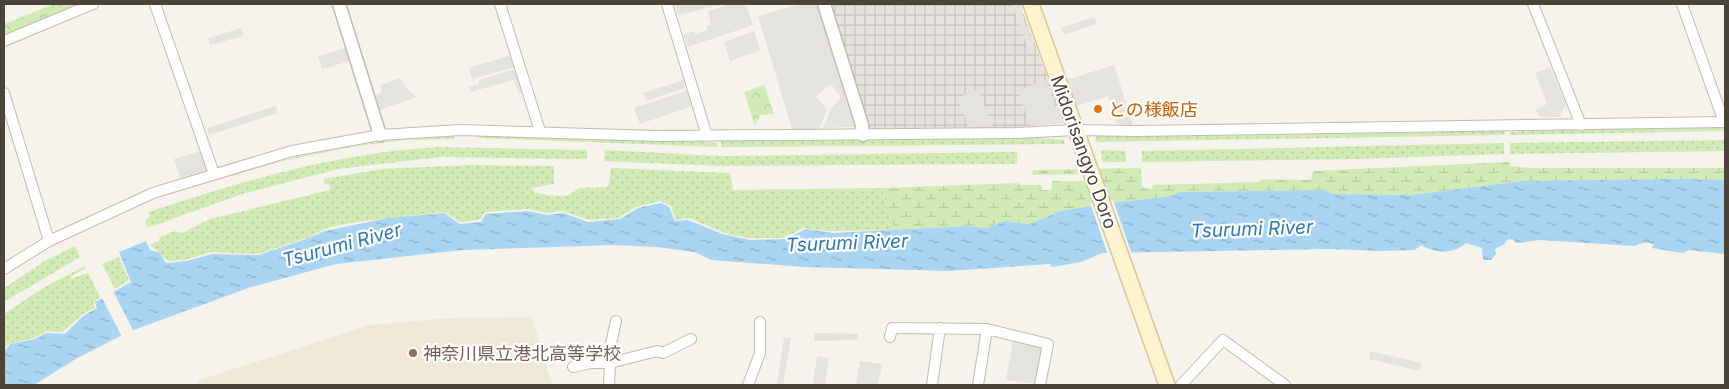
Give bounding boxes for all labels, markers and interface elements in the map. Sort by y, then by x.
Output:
street label: Midorisangyo Doro [1046,72,1122,232]
place label: との様飯店 [1108,99,1198,120]
marker: との様飯店 [1092,103,1104,115]
water label: Tsurumi River [1190,215,1314,243]
water label: Tsurumi River [280,218,405,272]
water label: Tsurumi River [785,229,909,257]
place label: 神奈川県立港北高等学校 [423,343,621,364]
marker: 神奈川県立港北高等学校 [407,347,419,359]

